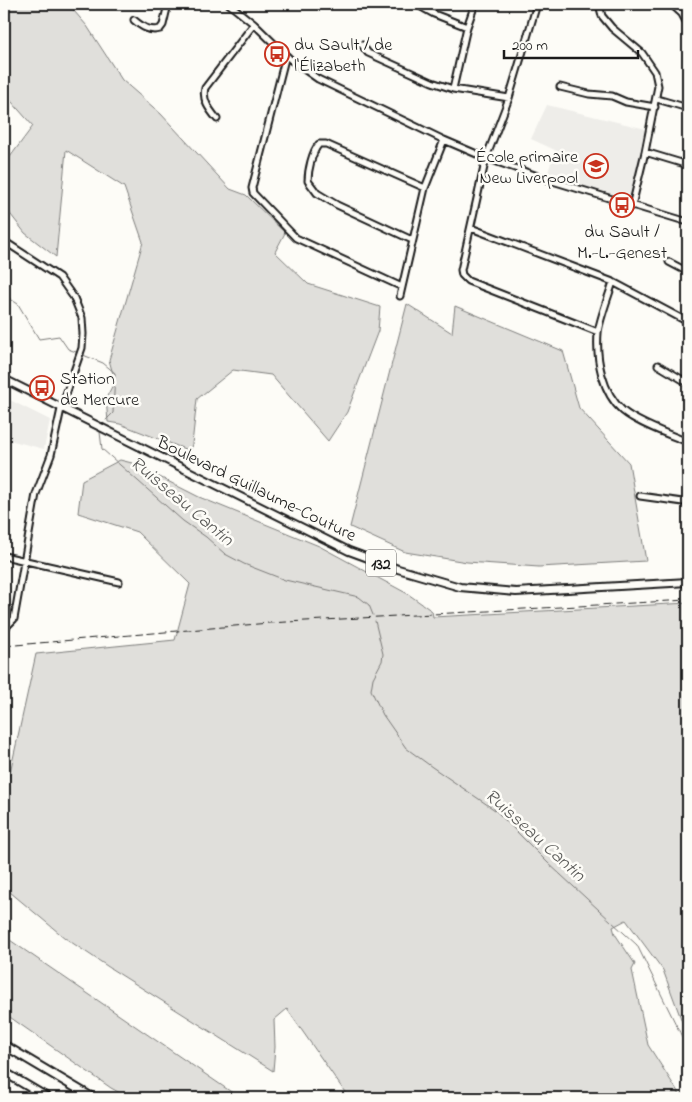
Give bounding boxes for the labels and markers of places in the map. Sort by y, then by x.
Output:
place label: du Sault / de l'Élizabeth [294,33,393,80]
bus stop icon: du Sault / de l'Élizabeth [264,41,290,67]
place label: École primaire New Liverpool [476,145,579,192]
school or university icon: École primaire New Liverpool [583,153,609,179]
bus stop icon: du Sault / M.-L.-Genest [609,192,635,218]
place label: du Sault / M.-L.-Genest [577,220,667,267]
place label: Station de Mercure [60,367,140,414]
bus stop icon: Station de Mercure [29,375,55,401]

